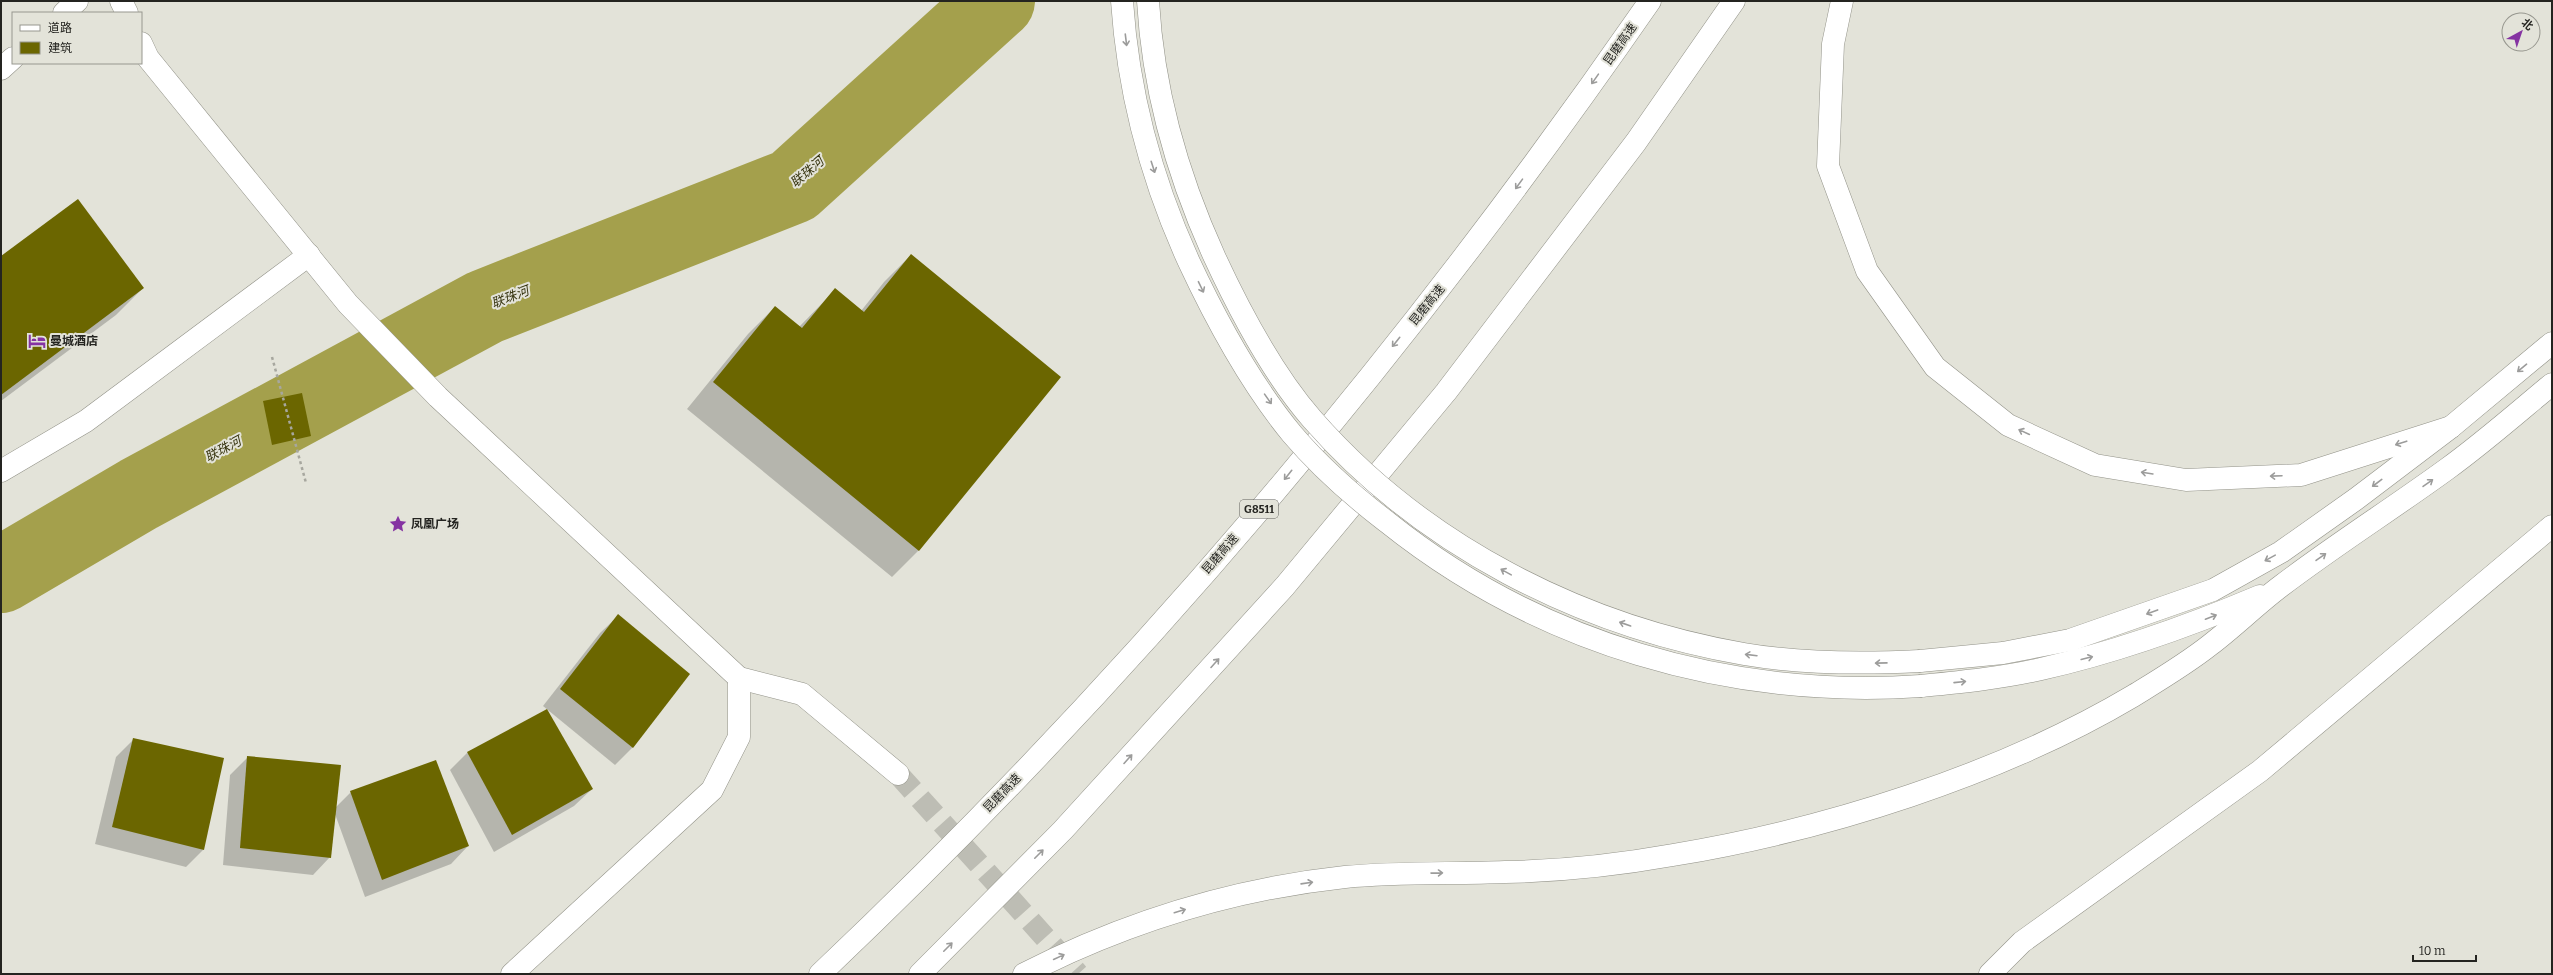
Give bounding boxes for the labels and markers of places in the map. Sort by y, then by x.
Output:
hotel icon: 曼城酒店 [27,331,47,351]
place label: 曼城酒店 [50,334,98,348]
place icon: 凤凰广场 [388,514,408,534]
place label: 凤凰广场 [411,517,459,531]

